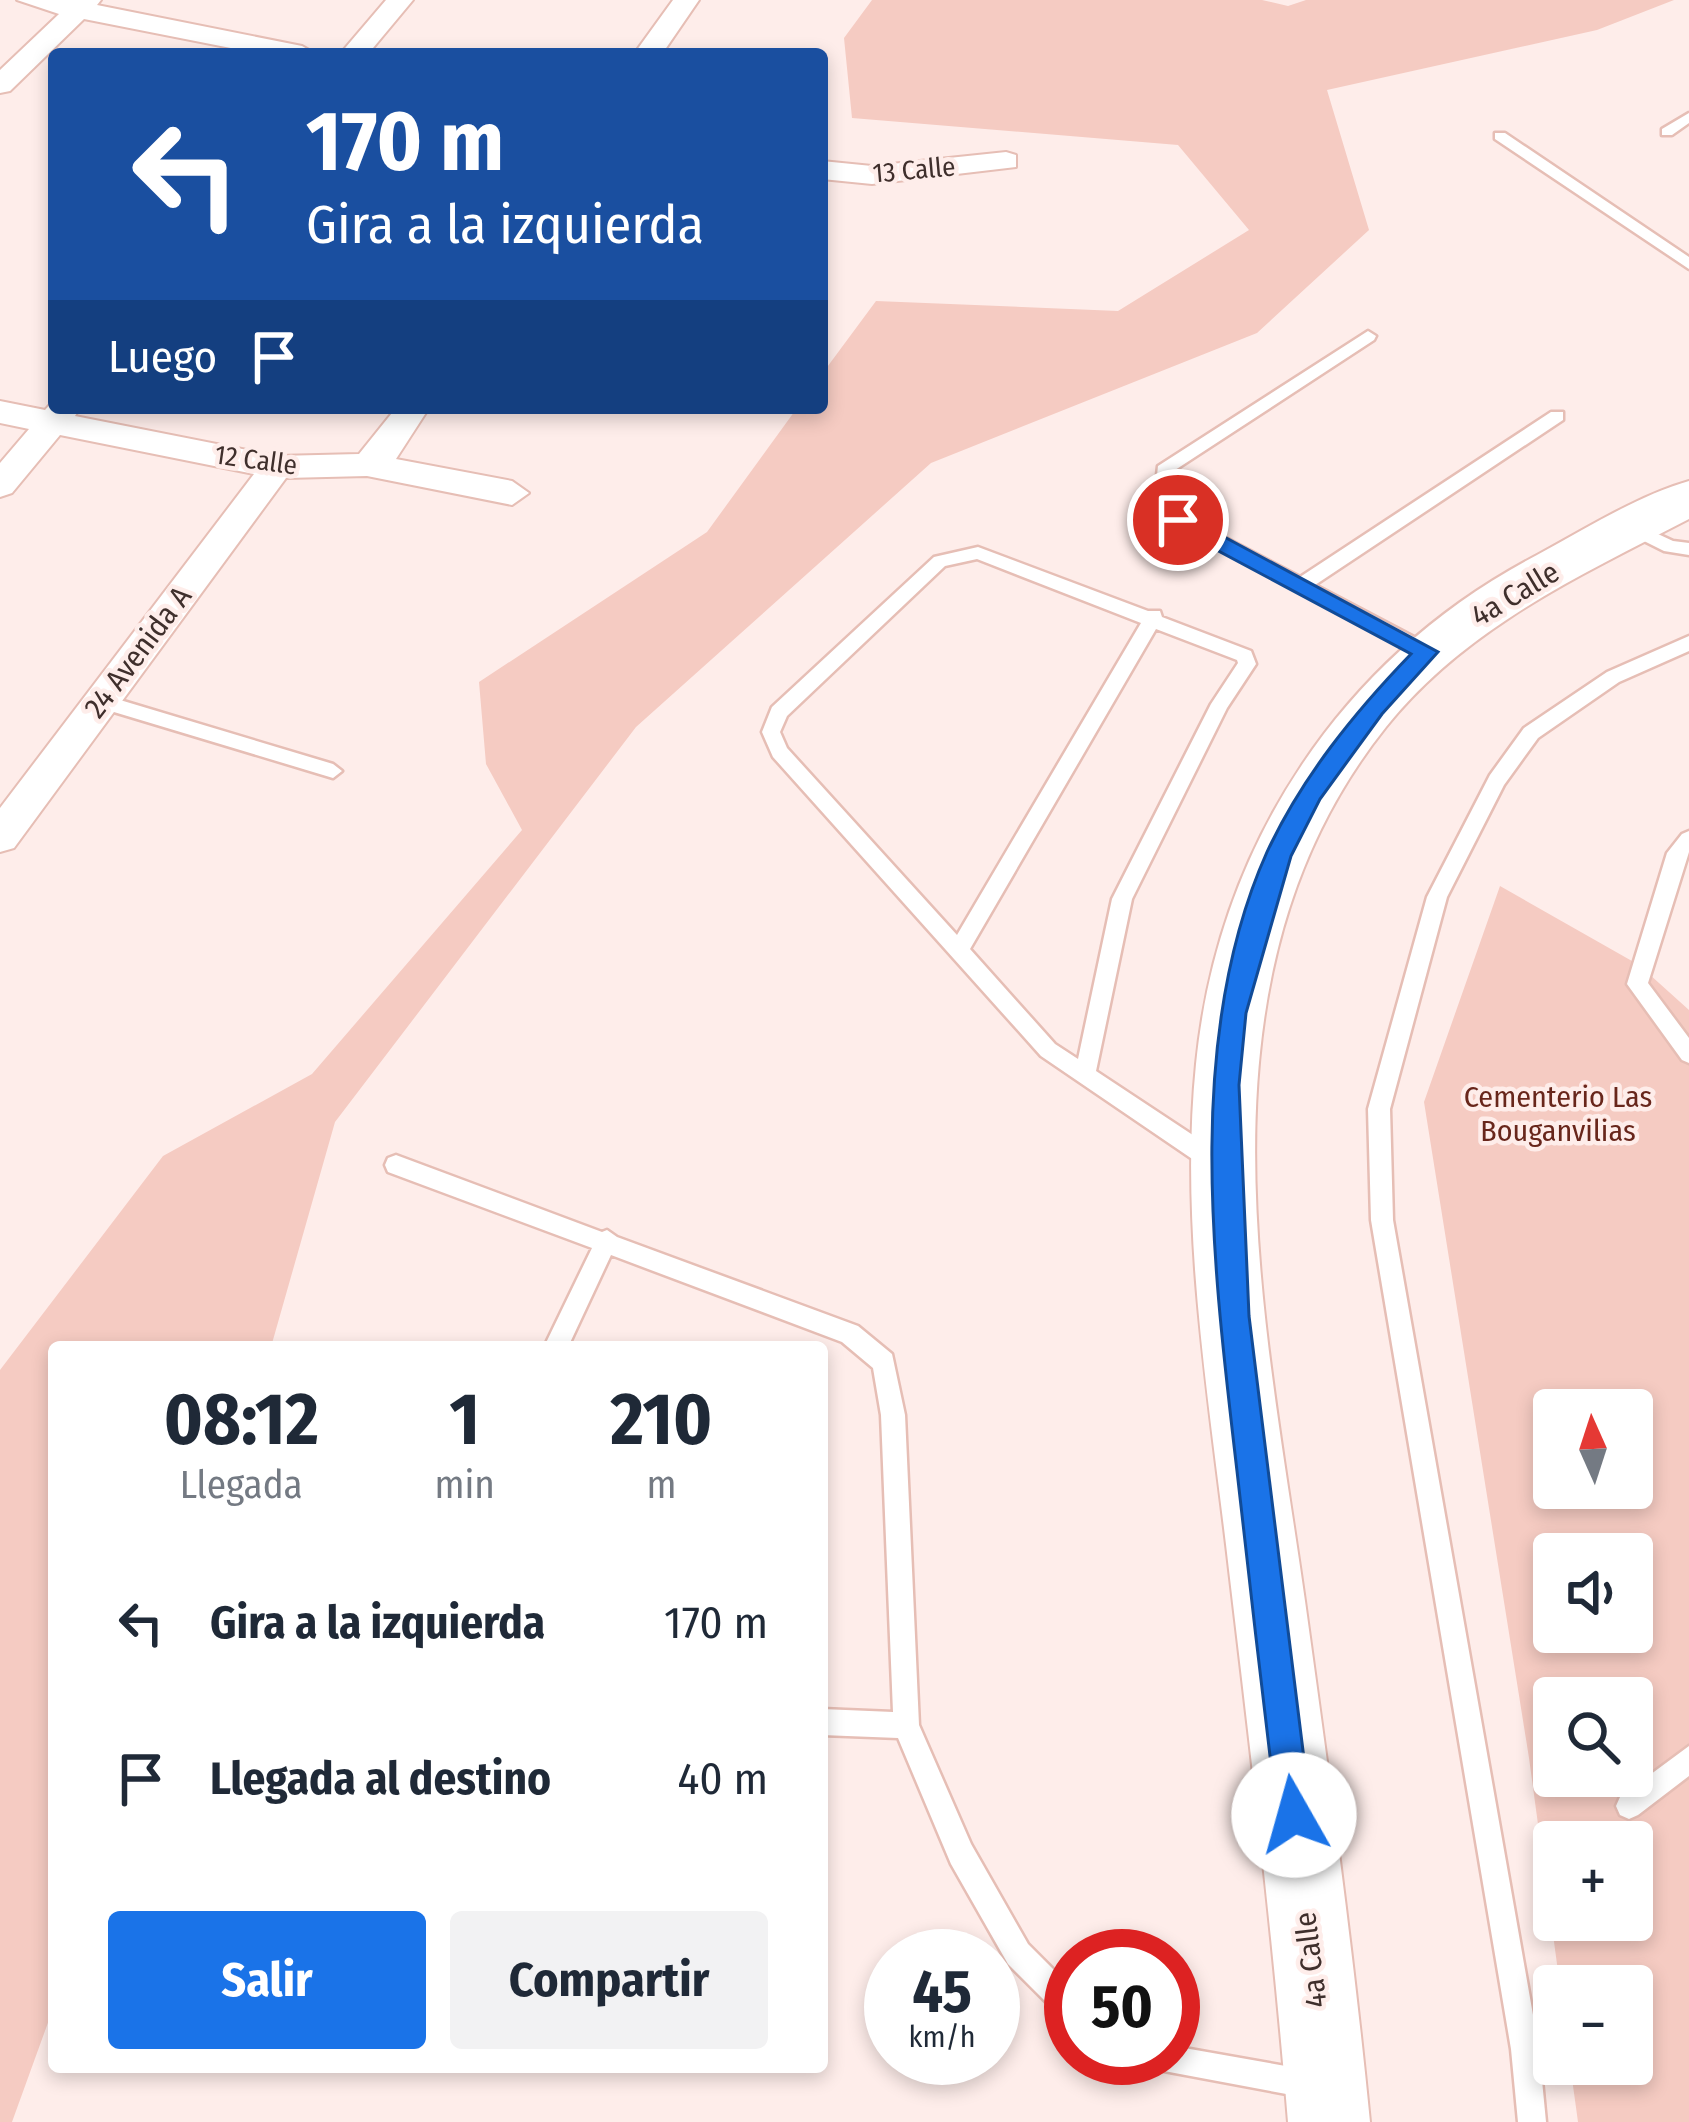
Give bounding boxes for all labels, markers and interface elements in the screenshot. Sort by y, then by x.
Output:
text: 170 m [306,91,504,192]
icon: left [108,96,264,252]
street label: 13 Calle [871,150,957,190]
text: Gira a la izquierda [306,193,704,257]
icon: arrive [241,324,307,390]
text: Luego [108,330,217,384]
street label: 12 Calle [213,438,299,482]
pin [1127,469,1229,571]
icon: arrive [1145,487,1211,553]
street label: 4a Calle [1465,554,1565,634]
street label: 24 Avenida A [77,579,199,725]
park label: Cementerio Las Bouganvilias [1464,1079,1652,1149]
text: 08:12 [164,1377,319,1463]
text: 1 [449,1377,480,1463]
text: 210 [610,1377,712,1463]
north arrow [1533,1389,1653,1509]
map controls [1533,1389,1653,2085]
text: Llegada [180,1462,303,1508]
text: min [434,1462,495,1508]
text: m [646,1462,676,1508]
button: sound [1533,1533,1653,1653]
icon: left [108,1590,174,1656]
text: Gira a la izquierda [210,1596,545,1650]
text: 170 m [664,1596,768,1650]
button: search [1533,1677,1653,1797]
icon: arrive [108,1746,174,1812]
text: Llegada al destino [210,1752,551,1806]
text: 40 m [678,1752,768,1806]
position arrow [1231,1752,1357,1878]
button: + [1533,1821,1653,1941]
street label: 4a Calle [1287,1910,1335,2010]
button: Salir [108,1911,426,2049]
button: Compartir [450,1911,768,2049]
speed limit sign: 50 [1044,1929,1200,2085]
text: 45 [912,1956,972,2028]
button: − [1533,1965,1653,2085]
text: km/h [909,2019,975,2055]

